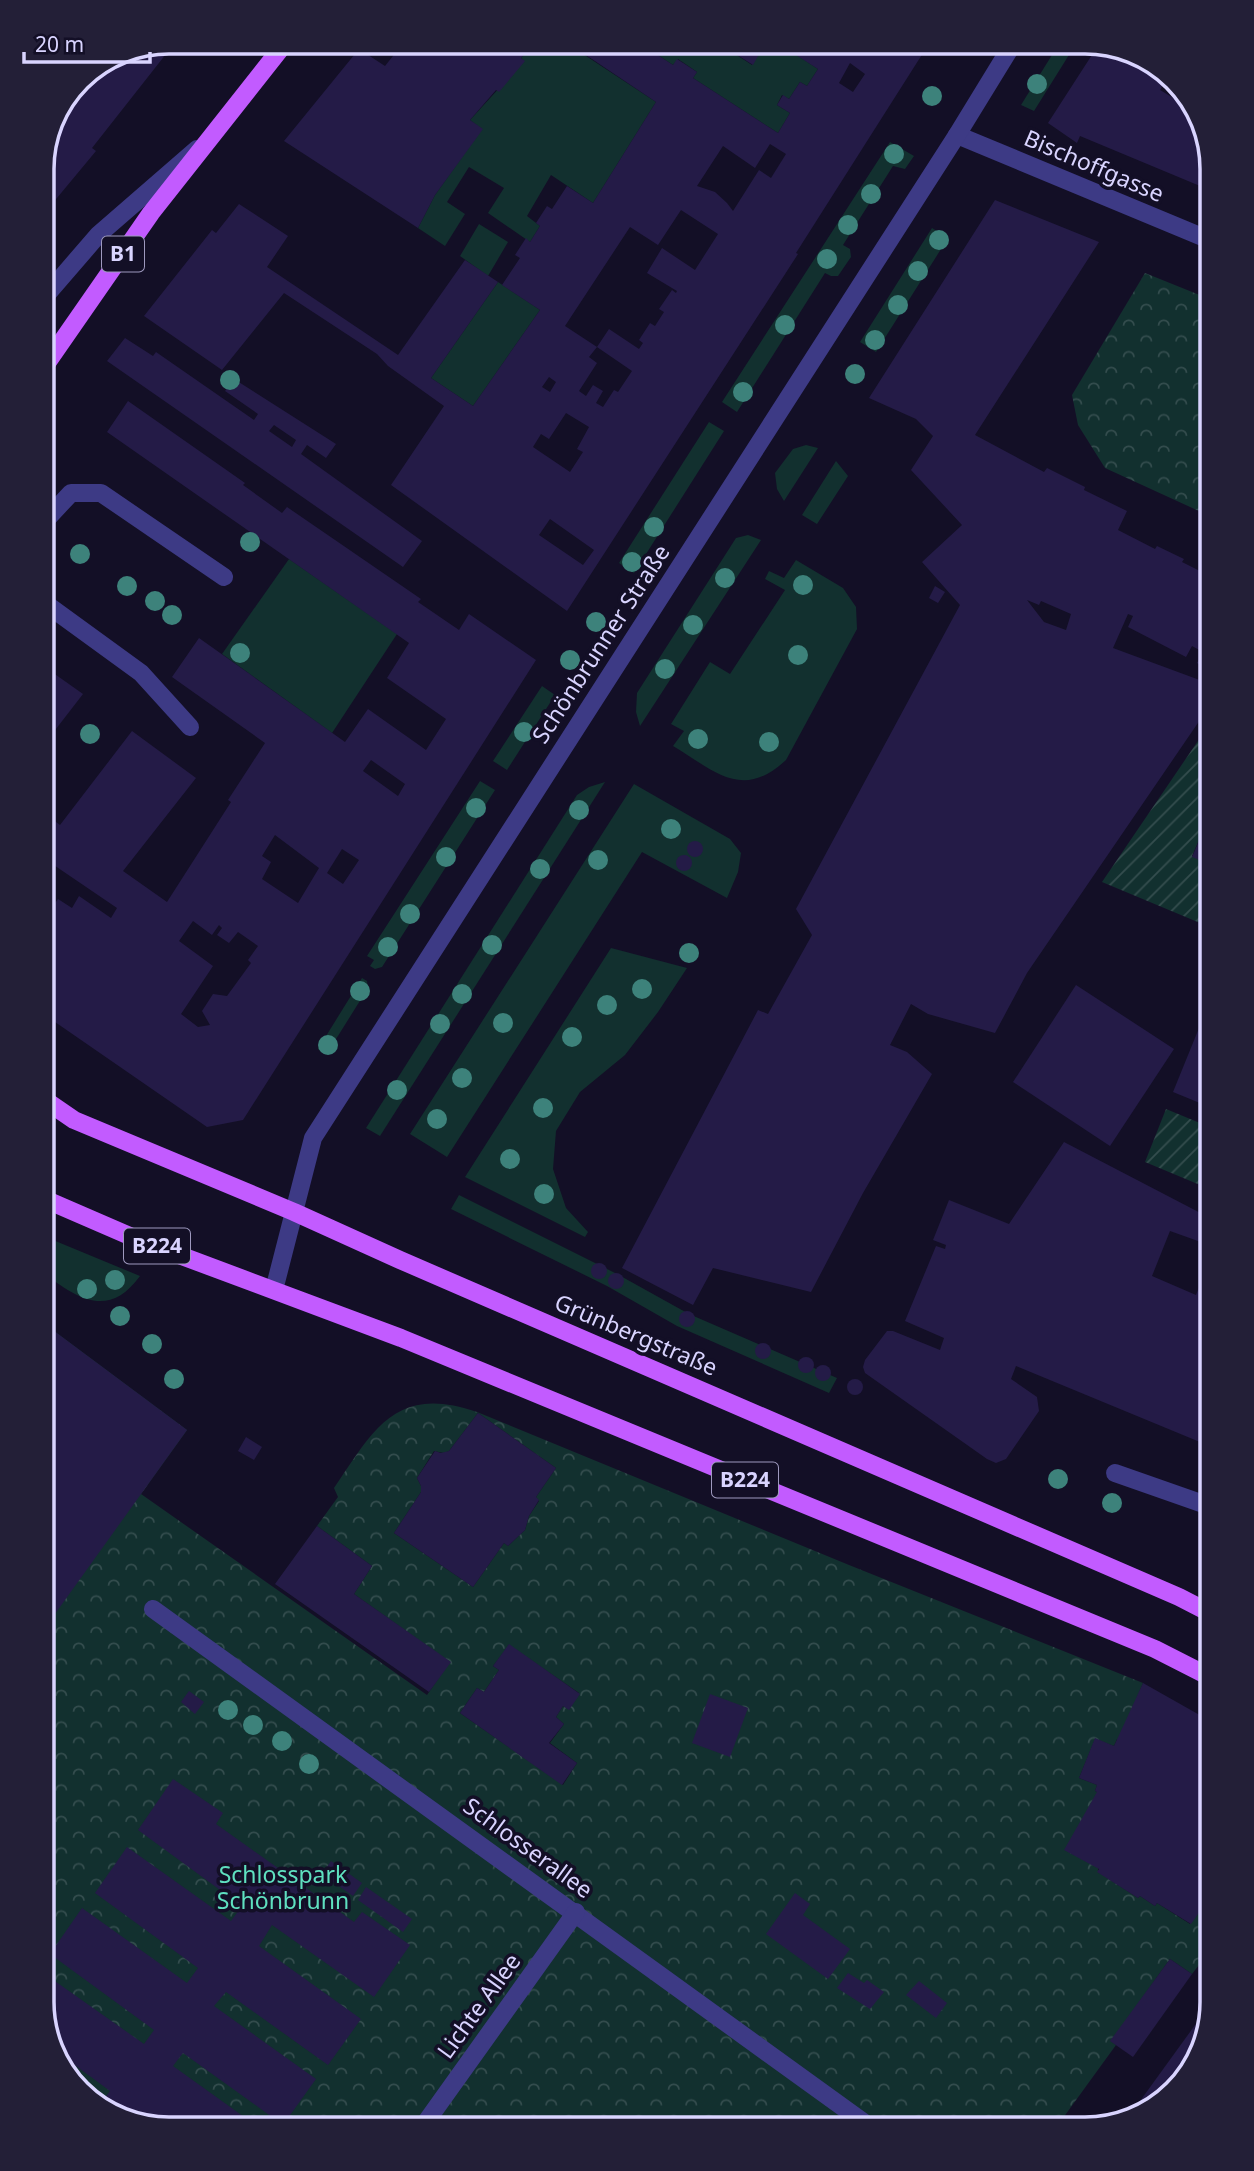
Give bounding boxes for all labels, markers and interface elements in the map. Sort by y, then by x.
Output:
scale bar [24,21,150,65]
text: 20 m [35,30,84,58]
street label: Bischoffgasse [1020,121,1169,209]
road number: B1 [102,236,144,272]
street label: Schönbrunner Straße [524,538,677,749]
road number: B224 [124,1228,190,1264]
street label: Grünbergstraße [550,1285,723,1383]
road number: B224 [712,1462,778,1498]
street label: Schlosserallee [457,1789,600,1905]
park label: Schlosspark Schönbrunn [217,1858,349,1916]
street label: Lichte Allee [429,1946,527,2065]

